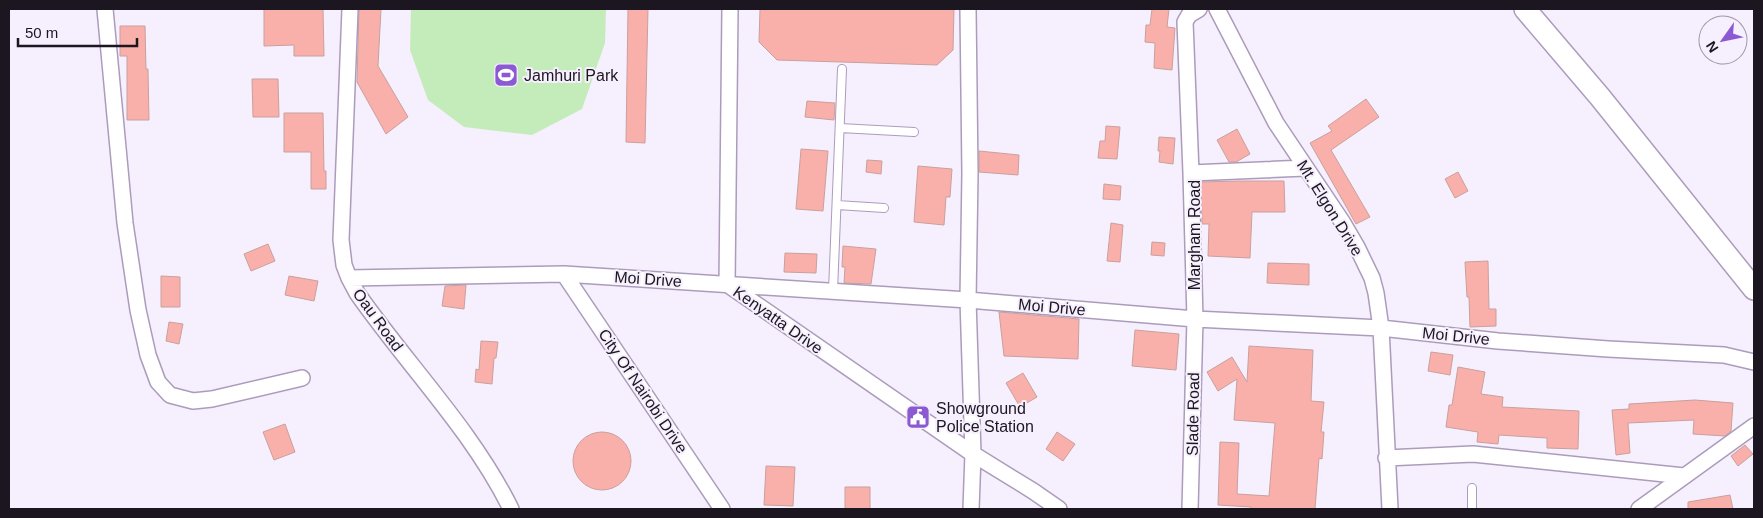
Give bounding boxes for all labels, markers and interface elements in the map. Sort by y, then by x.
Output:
scale bar [18,15,136,47]
north arrow [1698,15,1748,65]
text: 50 m [25,24,58,41]
text: N [1703,38,1722,56]
sports icon: Jamhuri Park [493,62,519,88]
place label: Jamhuri Park [524,67,619,84]
street label: Mt. Elgon Drive [1294,157,1366,259]
street label: Margham Road [1186,180,1203,290]
street label: Moi Drive [614,268,682,290]
street label: Kenyatta Drive [730,283,826,357]
street label: Oau Road [350,285,406,355]
street label: Moi Drive [1018,296,1086,318]
street label: Moi Drive [1422,324,1491,348]
street label: City Of Nairobi Drive [595,326,691,456]
street label: Slade Road [1184,372,1202,456]
place label: Showground Police Station [936,400,1034,435]
public building icon: Showground Police Station [905,404,931,430]

